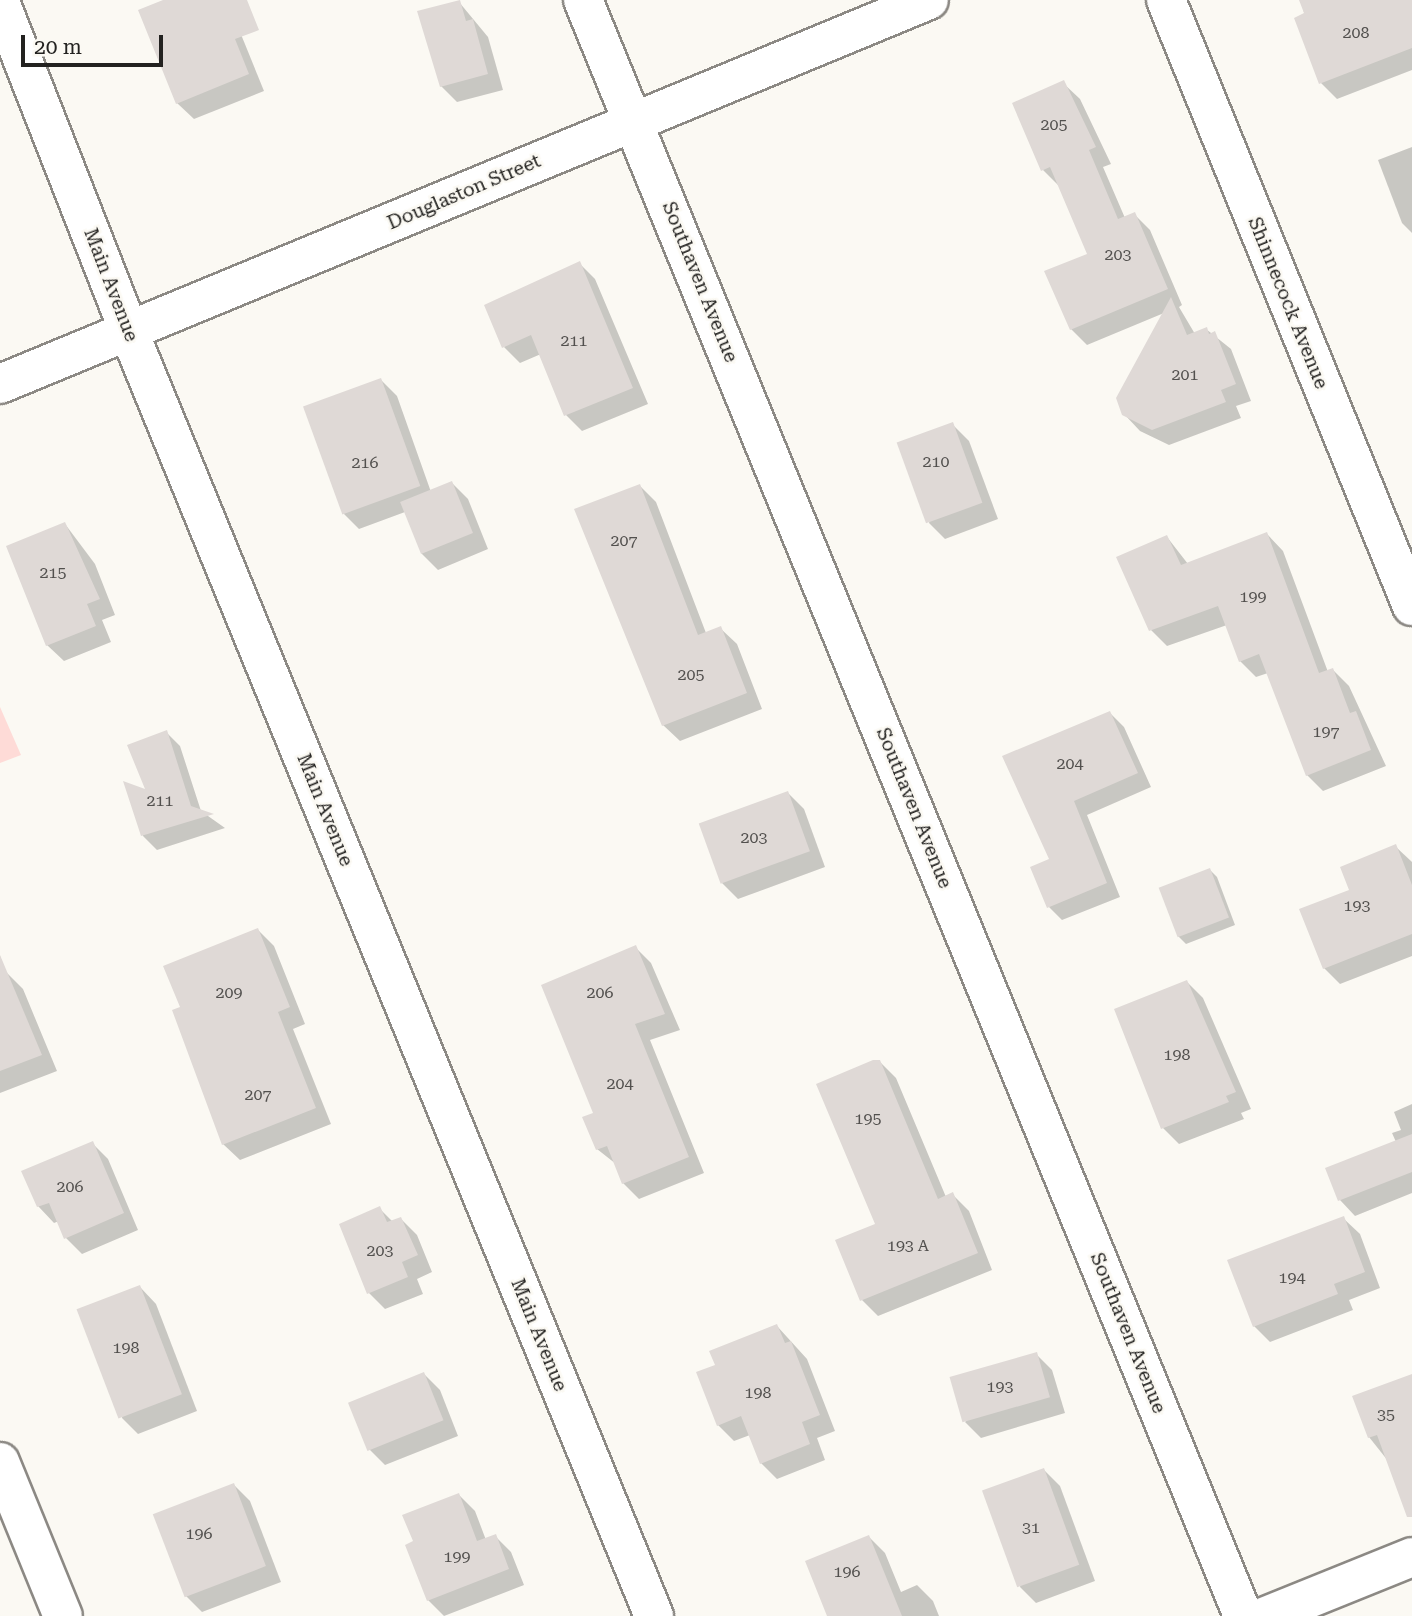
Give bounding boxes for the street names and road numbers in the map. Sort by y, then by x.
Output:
street label: Douglaston Street [384,149,544,235]
street label: Southaven Avenue [657,198,743,366]
street label: Shinnecock Avenue [1243,214,1333,392]
street label: Main Avenue [79,225,143,345]
street label: Southaven Avenue [871,724,957,892]
street label: Main Avenue [292,750,358,870]
street label: Southaven Avenue [1085,1249,1171,1417]
street label: Main Avenue [506,1275,572,1395]

